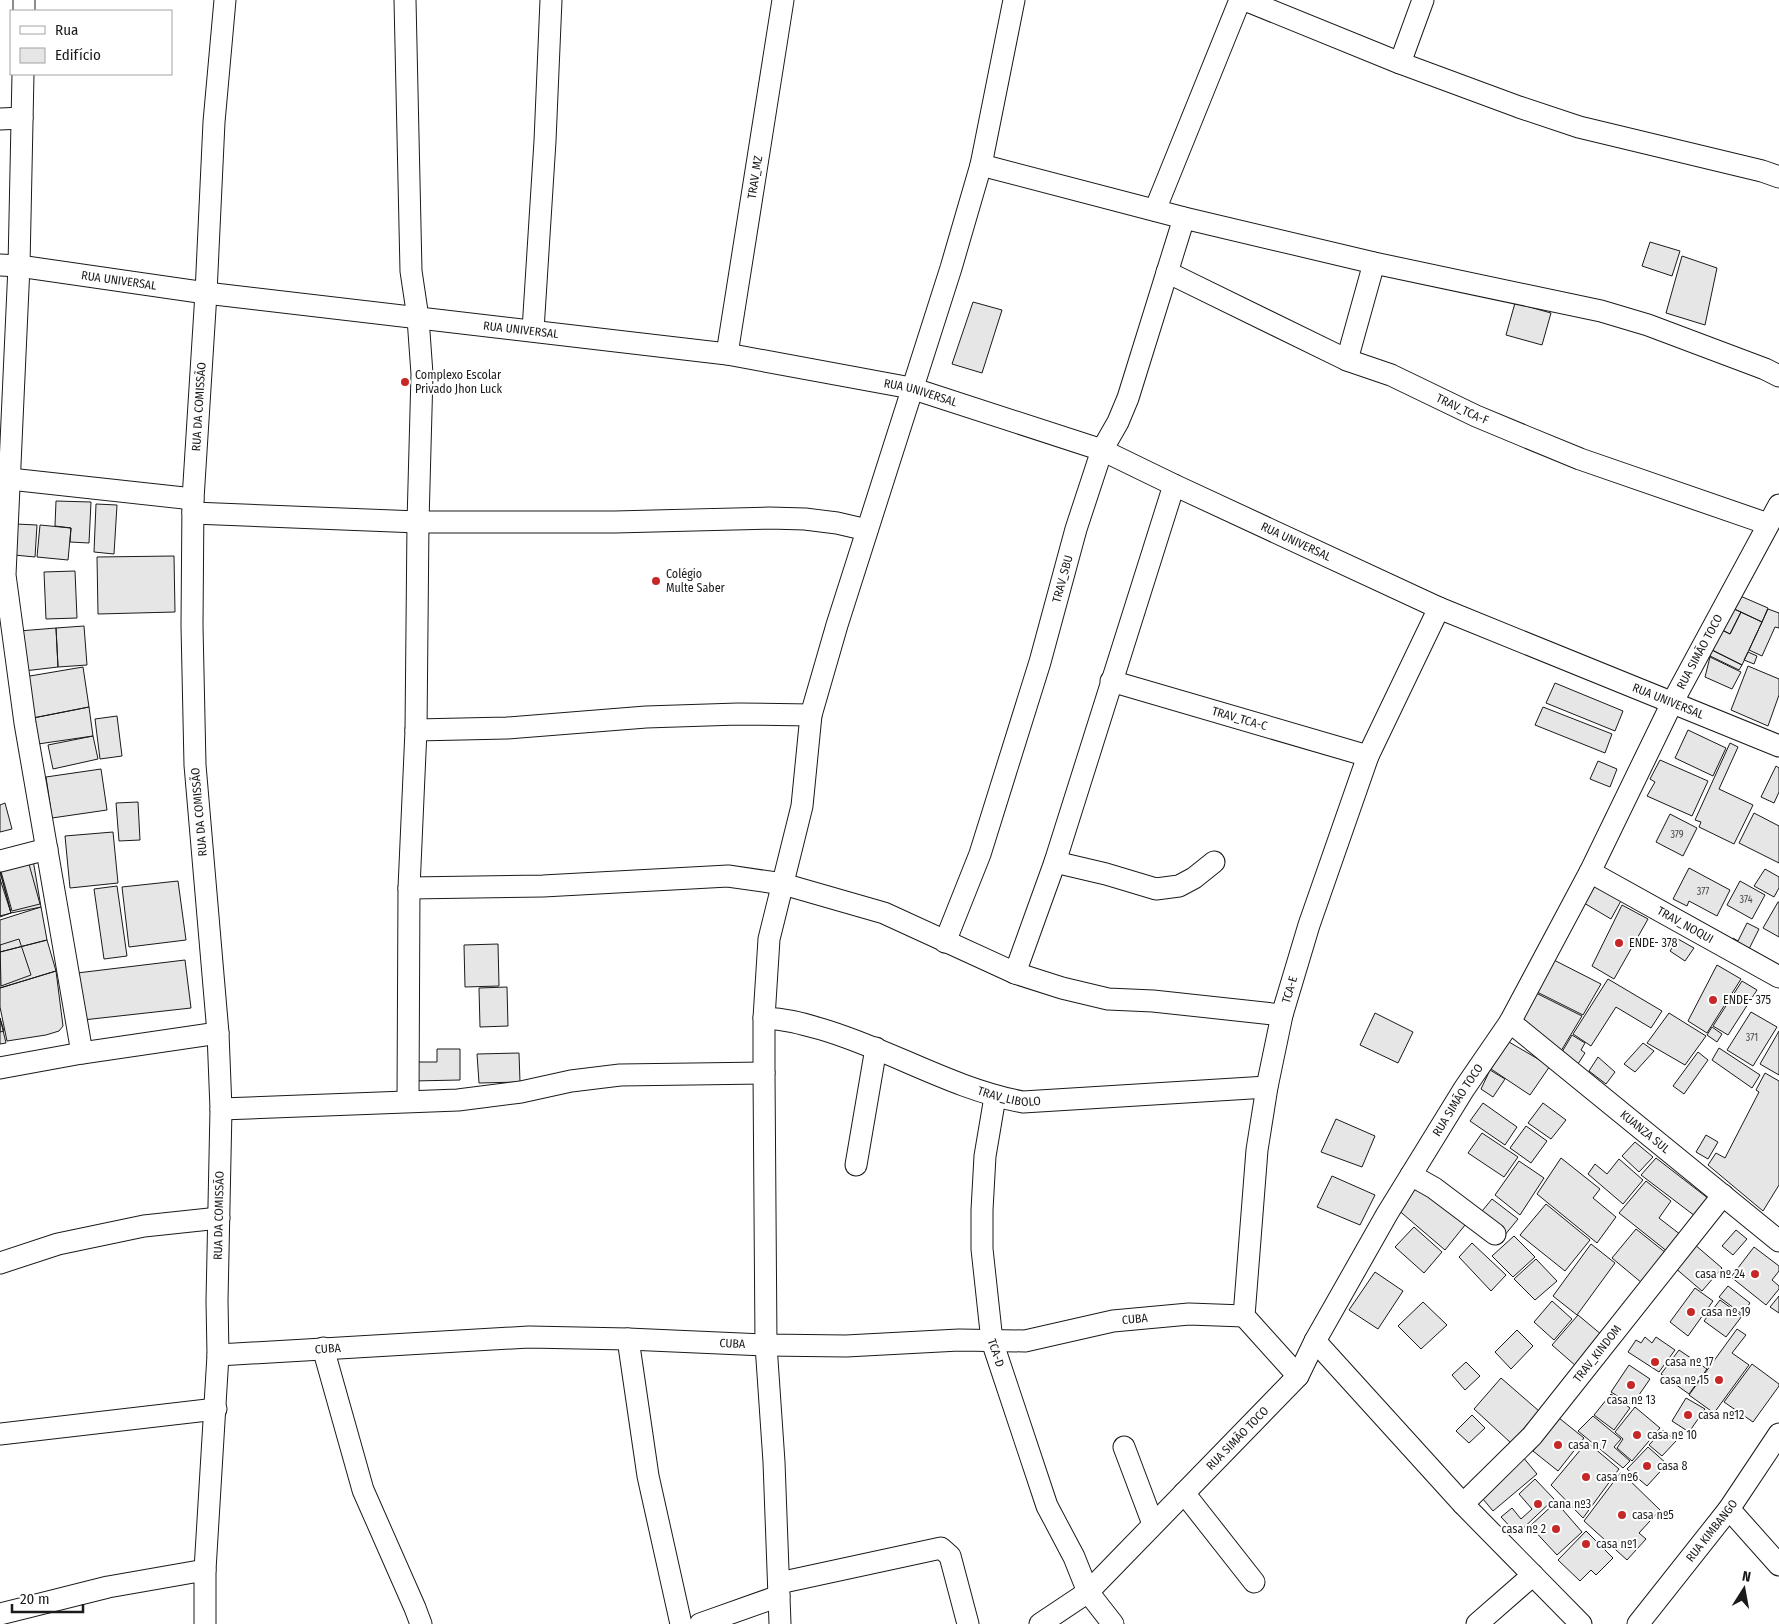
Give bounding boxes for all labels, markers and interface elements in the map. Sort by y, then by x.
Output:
legend [10,10,172,75]
text: Rua [55,21,78,39]
text: Edifício [55,46,101,64]
street label: TRAV_MZ [745,154,765,200]
street label: RUA UNIVERSAL [80,268,158,293]
street label: RUA UNIVERSAL [482,319,560,341]
street label: RUA DA COMISSÃO [189,362,209,452]
place label: Complexo Escolar Privado Jhon Luck [415,368,502,396]
marker: Complexo Escolar Privado Jhon Luck [399,376,411,388]
street label: RUA UNIVERSAL [883,376,960,410]
street label: TRAV_TCA-F [1434,391,1491,428]
street label: RUA UNIVERSAL [1259,519,1334,564]
street label: TRAV_SBU [1049,553,1076,604]
place label: Colégio Multe Saber [666,567,726,595]
marker: Colégio Multe Saber [650,575,662,587]
street label: RUA SIMÃO TOCO [1674,612,1726,692]
street label: RUA UNIVERSAL [1630,680,1707,722]
street label: TRAV_TCA-C [1210,704,1269,733]
street label: RUA DA COMISSÃO [187,767,210,857]
house number: 379 [1670,829,1684,841]
house number: 377 [1697,886,1709,898]
house number: 374 [1739,894,1753,906]
street label: TRAV_NOQUI [1655,904,1716,946]
place label: ENDE- 378 [1629,936,1678,950]
marker: ENDE- 378 [1613,937,1625,949]
street label: TCA-E [1279,974,1300,1005]
place label: ENDE- 375 [1723,993,1772,1007]
marker: ENDE- 375 [1707,994,1719,1006]
house number: 371 [1746,1032,1758,1044]
street label: RUA SIMÃO TOCO [1430,1061,1486,1139]
street label: TRAV_LIBOLO [976,1084,1041,1109]
street label: KUANZA SUL [1617,1107,1673,1157]
street label: RUA DA COMISSÃO [211,1171,227,1260]
place label: casa nº 24 [1695,1267,1745,1281]
marker: casa nº 24 [1749,1268,1761,1280]
place label: casa nº 19 [1701,1305,1751,1319]
marker: casa nº 19 [1685,1306,1697,1318]
street label: CUBA [1121,1311,1149,1327]
street label: TRAV_KINDOM [1570,1322,1624,1385]
street label: CUBA [719,1336,746,1351]
street label: TCA-D [985,1337,1007,1369]
street label: CUBA [314,1341,342,1356]
place label: casa nº 17 [1665,1355,1714,1369]
marker: casa nº 17 [1649,1356,1661,1368]
place label: casa nº 15 [1660,1373,1709,1387]
marker: casa nº 15 [1713,1374,1725,1386]
marker: casa nº 13 [1625,1379,1637,1391]
place label: casa nº 13 [1606,1393,1656,1407]
street label: RUA SIMÃO TOCO [1203,1404,1271,1473]
place label: casa nº12 [1698,1408,1744,1422]
marker: casa nº12 [1682,1409,1694,1421]
place label: casa nº 10 [1647,1428,1697,1442]
marker: casa nº 10 [1631,1429,1643,1441]
place label: casa n 7 [1568,1438,1607,1452]
marker: casa n 7 [1552,1439,1564,1451]
place label: casa 8 [1657,1459,1688,1473]
marker: casa 8 [1641,1460,1653,1472]
place label: casa nº6 [1596,1470,1638,1484]
marker: casa nº6 [1580,1471,1592,1483]
place label: cana nº3 [1548,1497,1591,1511]
street label: RUA KIMBANGO [1683,1497,1740,1565]
marker: cana nº3 [1532,1498,1544,1510]
place label: casa nº5 [1632,1508,1674,1522]
marker: casa nº5 [1616,1509,1628,1521]
place label: casa nº 2 [1502,1522,1546,1536]
marker: casa nº 2 [1550,1523,1562,1535]
place label: casa nº1 [1596,1537,1637,1551]
marker: casa nº1 [1580,1538,1592,1550]
north arrow [1719,1564,1769,1614]
text: N [1741,1568,1752,1586]
scale bar [12,1582,84,1614]
text: 20 m [20,1590,50,1608]

